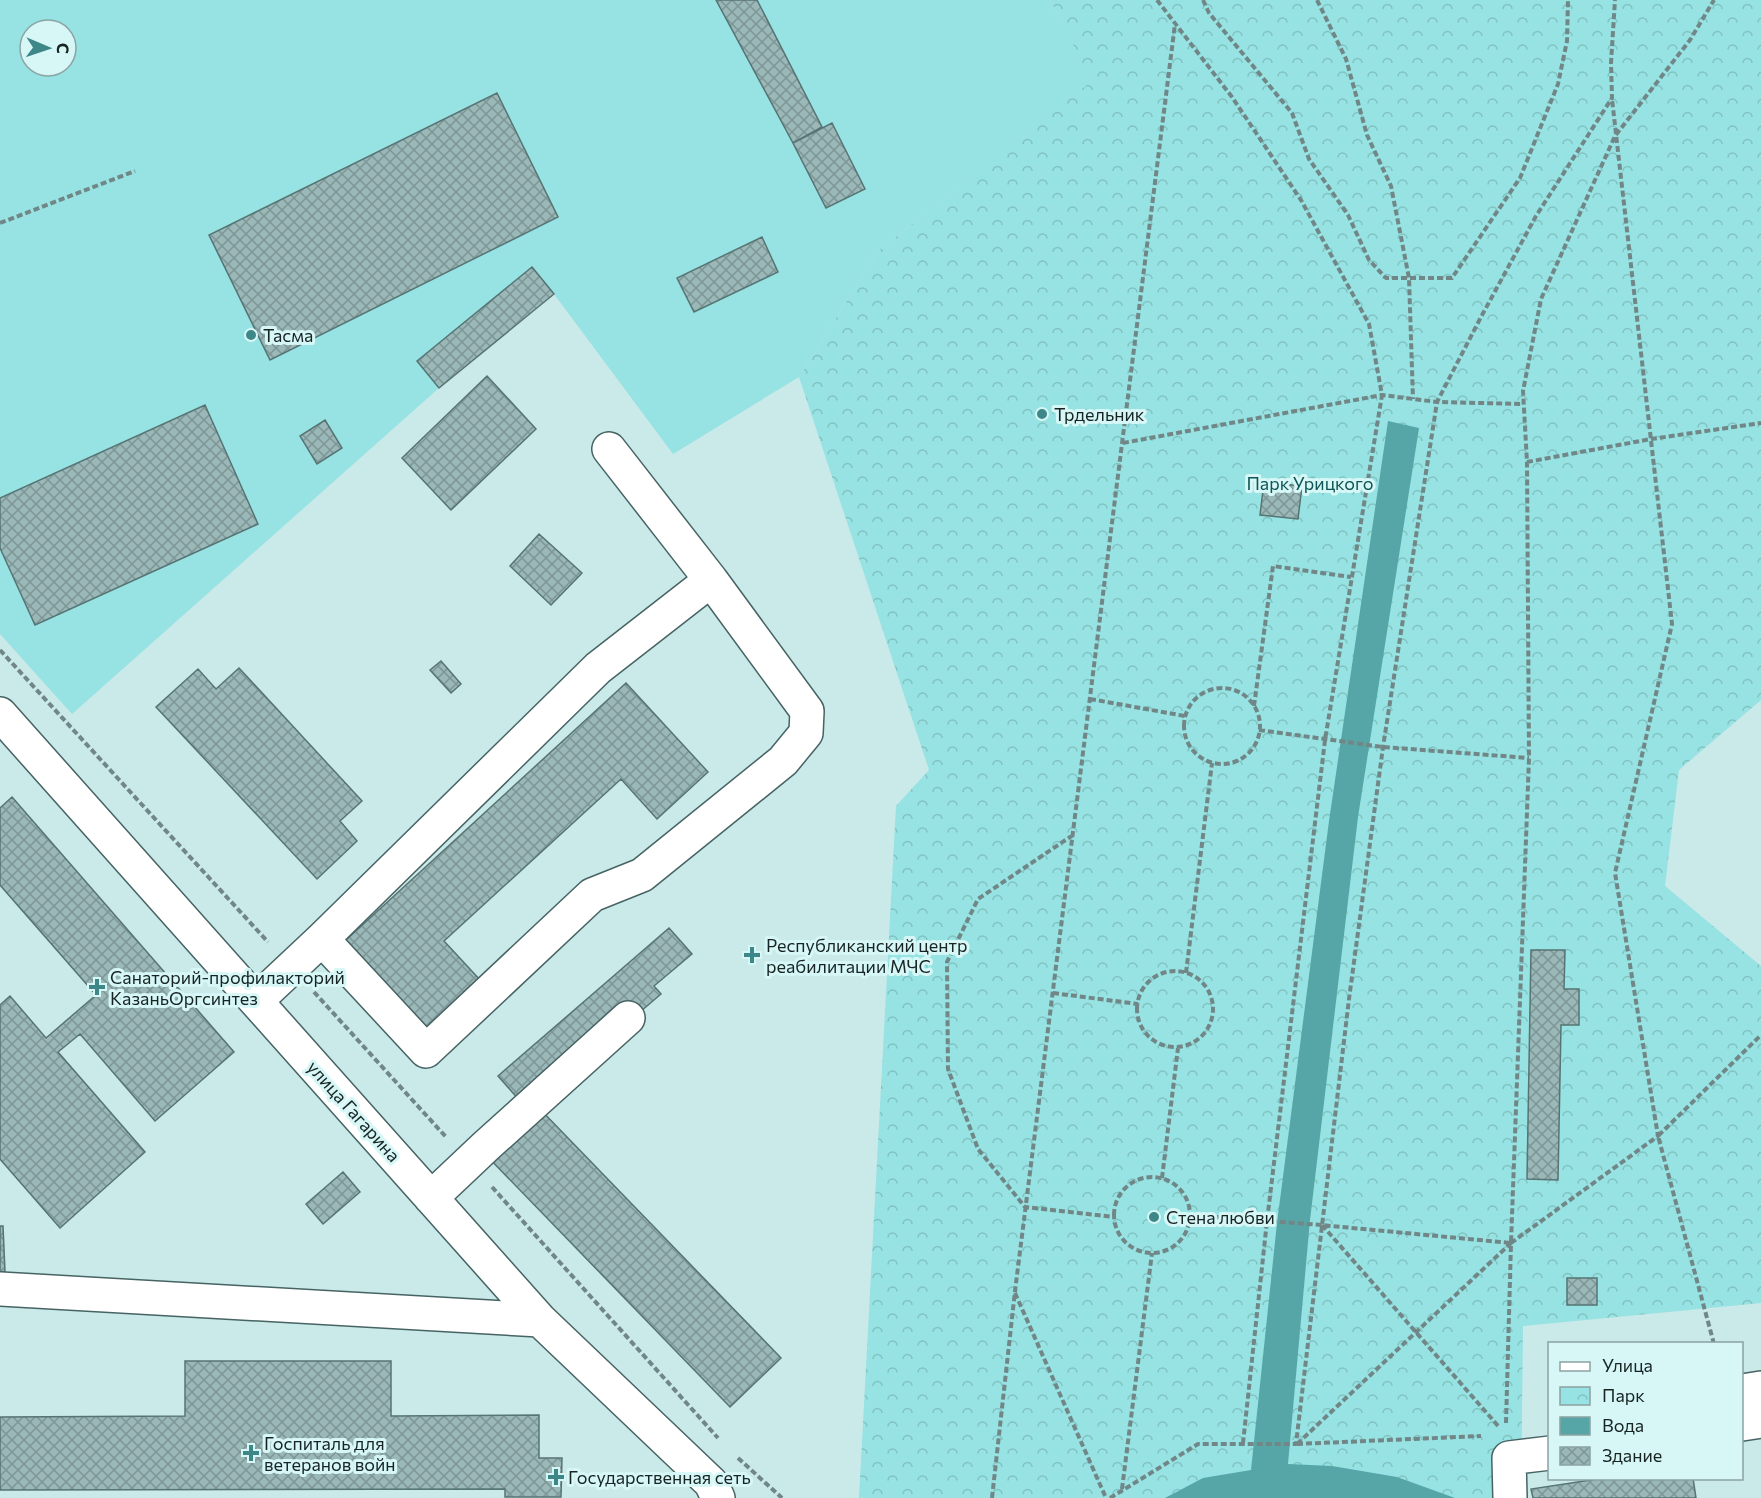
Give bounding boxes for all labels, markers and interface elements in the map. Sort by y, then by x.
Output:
north arrow [18,18,78,78]
text: С [54,43,73,54]
place label: Тасма [263,324,313,346]
marker: Тасма [244,328,258,342]
place label: Трдельник [1054,403,1145,425]
marker: Трдельник [1035,407,1049,421]
park label: Парк Урицкого [1246,472,1374,494]
place label: Республиканский центр реабилитации МЧС [766,934,968,977]
marker: Республиканский центр реабилитации МЧС [743,946,761,964]
place label: Санаторий-профилакторий КазаньОргсинтез [110,966,345,1009]
marker: Санаторий-профилакторий КазаньОргсинтез [88,978,106,996]
street label: улица Гагарина [303,1056,405,1166]
place label: Стена любви [1166,1206,1275,1228]
marker: Стена любви [1147,1210,1161,1224]
legend [1548,1342,1743,1480]
text: Улица [1602,1354,1653,1376]
text: Парк [1602,1384,1645,1406]
text: Вода [1602,1414,1644,1436]
place label: Госпиталь для ветеранов войн [264,1432,396,1475]
marker: Госпиталь для ветеранов войн [242,1444,260,1462]
text: Здание [1602,1444,1662,1466]
place label: Государственная сеть [568,1466,751,1488]
marker: Государственная сеть [549,1470,563,1484]

